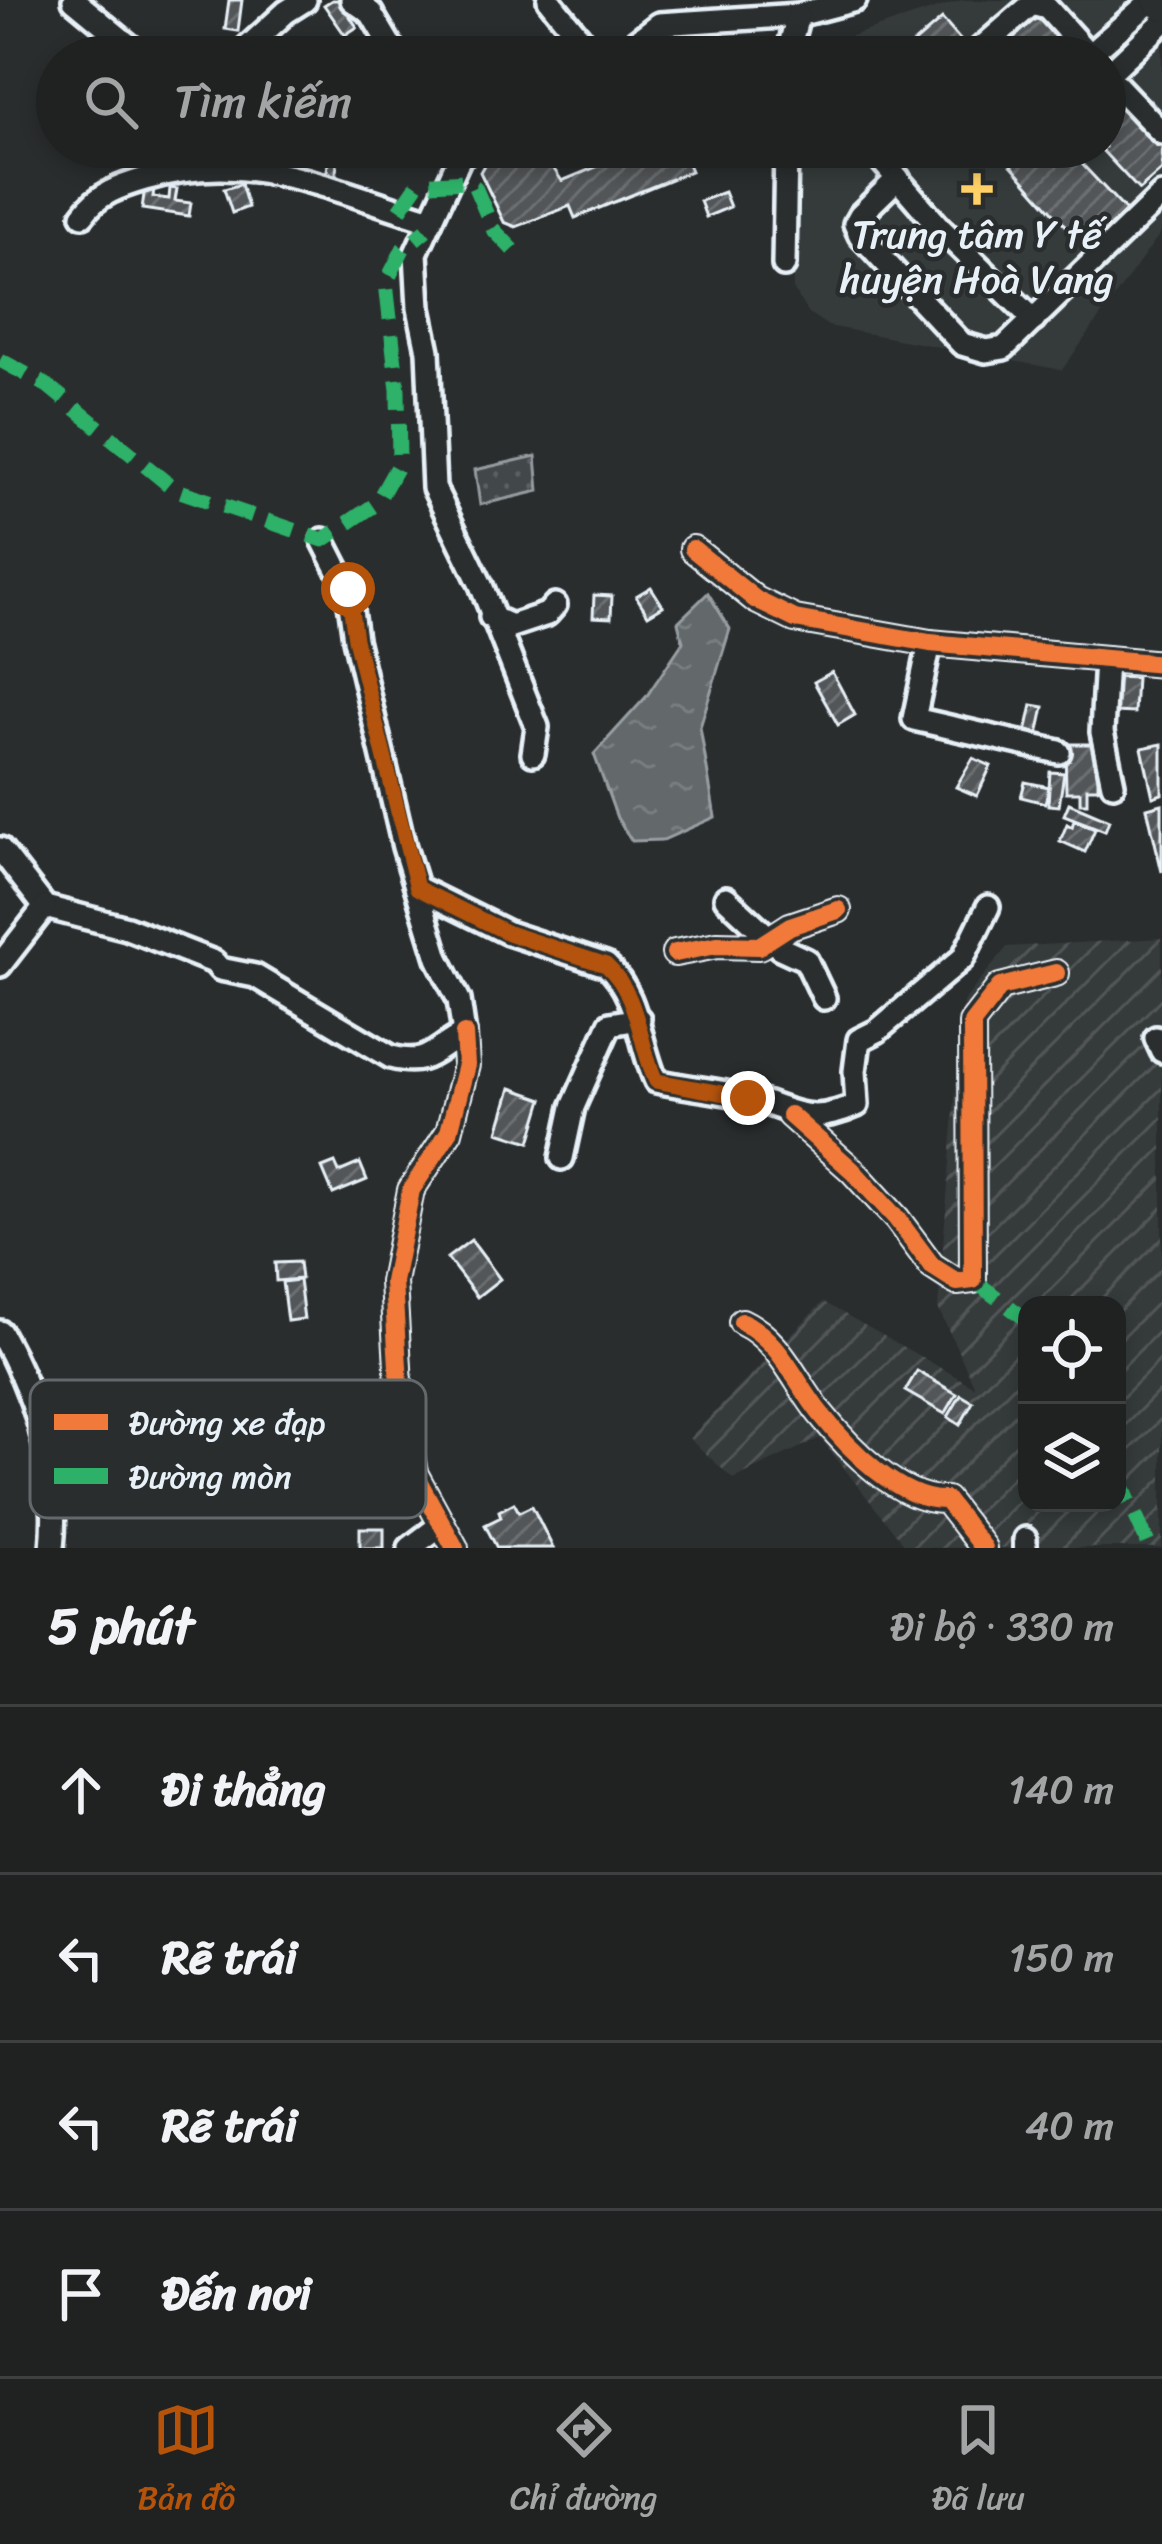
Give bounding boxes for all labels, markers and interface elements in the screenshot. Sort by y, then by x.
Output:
search box [36,36,1126,168]
text: Tìm kiếm [174,62,352,142]
icon: search [78,69,144,135]
marker: Trung tâm Y tế huyện Hoà Vang [961,173,993,205]
place label: Trung tâm Y tế huyện Hoà Vang [839,200,1114,314]
route start [321,562,375,616]
route end [721,1071,775,1125]
map controls [1018,1296,1126,1512]
button: locate [1018,1296,1126,1404]
legend [30,1380,426,1518]
text: Đường xe đạp [129,1394,326,1452]
button: layers [1018,1404,1126,1512]
text: Đường mòn [129,1448,292,1506]
text: 5 phút [48,1581,194,1671]
text: Đi bộ · 330 m [890,1592,1114,1661]
text: Đi thẳng [162,1750,326,1830]
text: 140 m [1008,1755,1114,1824]
icon: ahead [48,1757,114,1823]
text: Rẽ trái [162,1918,297,1998]
text: 150 m [1009,1923,1114,1992]
icon: left [48,1925,114,1991]
text: Rẽ trái [162,2086,297,2166]
text: 40 m [1025,2091,1114,2160]
icon: left [48,2093,114,2159]
text: Đến nơi [162,2254,311,2334]
icon: arrive [48,2261,114,2327]
tab: Bản đồ [137,2397,235,2527]
tab: Chỉ đường [510,2397,657,2527]
tab: Đã lưu [932,2397,1025,2527]

